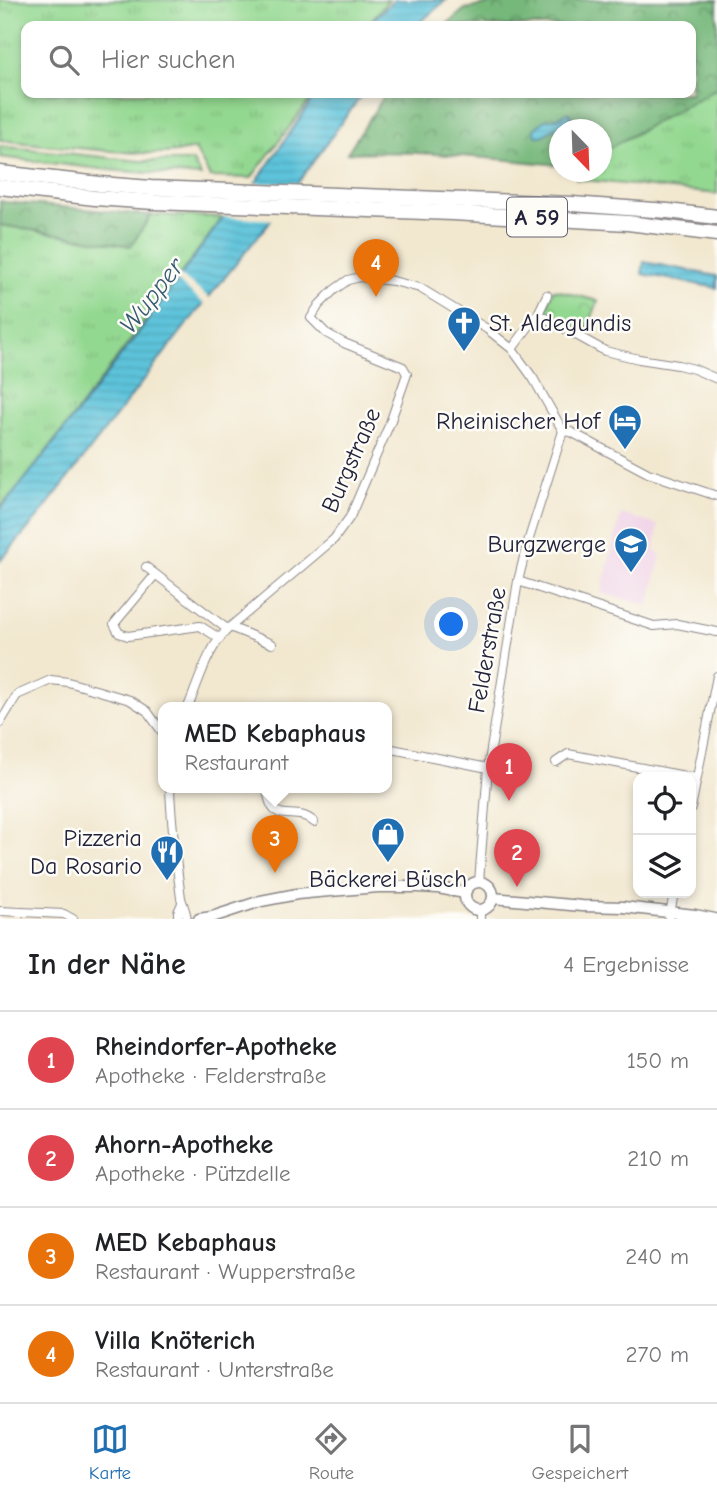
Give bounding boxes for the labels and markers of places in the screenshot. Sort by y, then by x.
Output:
pin: 4 [353,239,399,297]
church icon: St. Aldegundis [445,304,483,353]
place label: St. Aldegundis [489,309,631,337]
hotel icon: Rheinischer Hof [606,402,644,451]
place label: Rheinischer Hof [436,407,601,435]
school or university icon: Burgzwerge [612,525,650,574]
place label: Burgzwerge [487,530,606,558]
pin: 1 [486,743,532,801]
pin: 3 [252,815,298,873]
shop icon: Bäckerei Büsch [369,815,407,864]
place label: Pizzeria Da Rosario [30,824,142,880]
pin: 2 [494,829,540,887]
restaurant icon: Pizzeria Da Rosario [148,833,186,882]
place label: Bäckerei Büsch [309,865,467,893]

